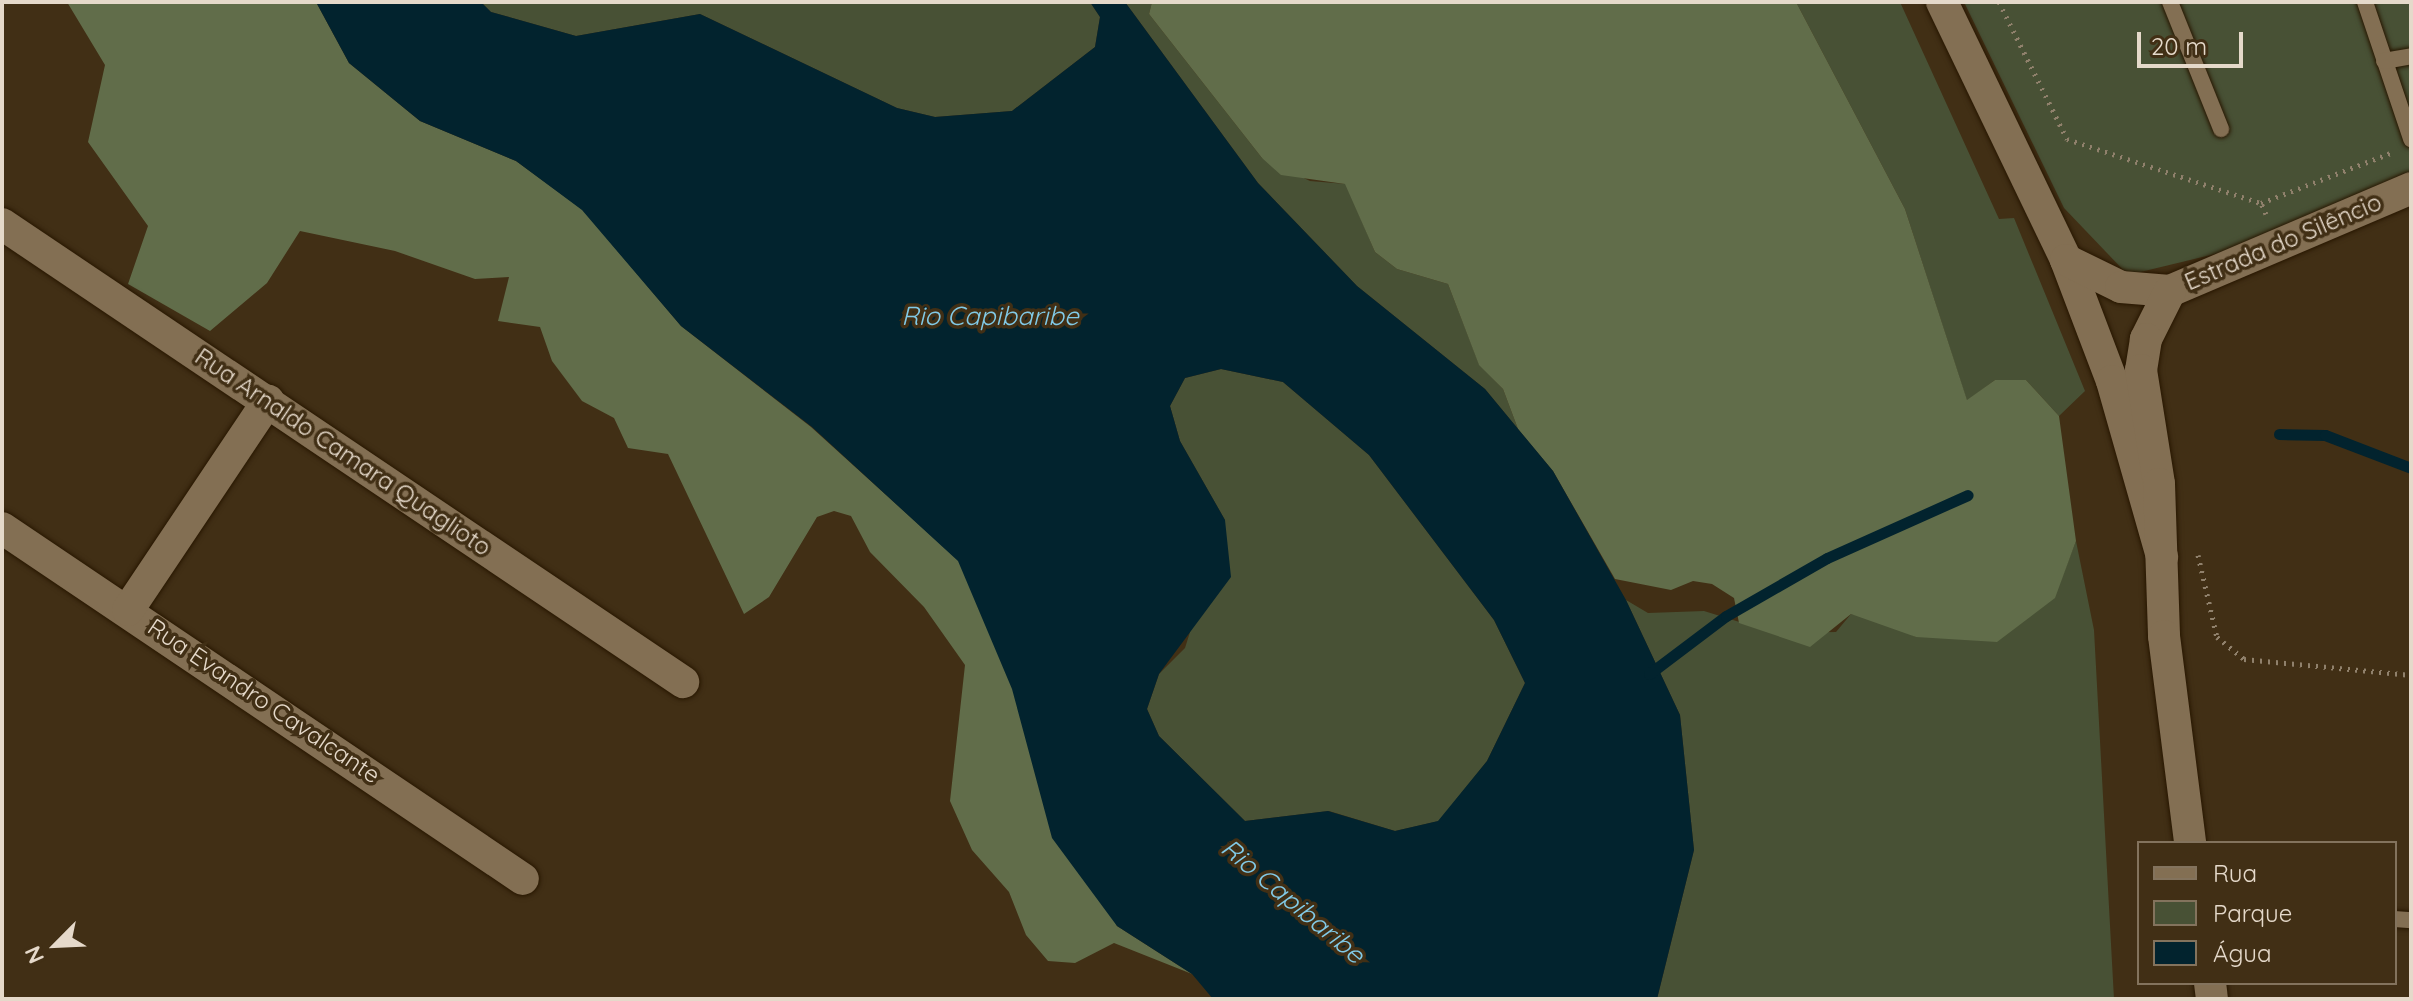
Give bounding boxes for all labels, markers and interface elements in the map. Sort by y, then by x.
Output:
scale bar [2141,16,2247,66]
text: 20 m [2151,31,2207,61]
street label: Estrada do Silêncio [2180,187,2386,297]
water label: Rio Capibaribe [901,300,1079,332]
street label: Rua Arnaldo Camara Quaglioto [190,342,496,562]
street label: Rua Evandro Cavalcante [142,612,386,790]
water label: Rio Capibaribe [1215,832,1371,970]
legend [2137,841,2397,985]
text: Rua [2213,858,2257,888]
text: Parque [2213,898,2292,928]
north arrow [16,905,96,985]
text: Água [2213,938,2272,968]
text: N [18,942,50,968]

